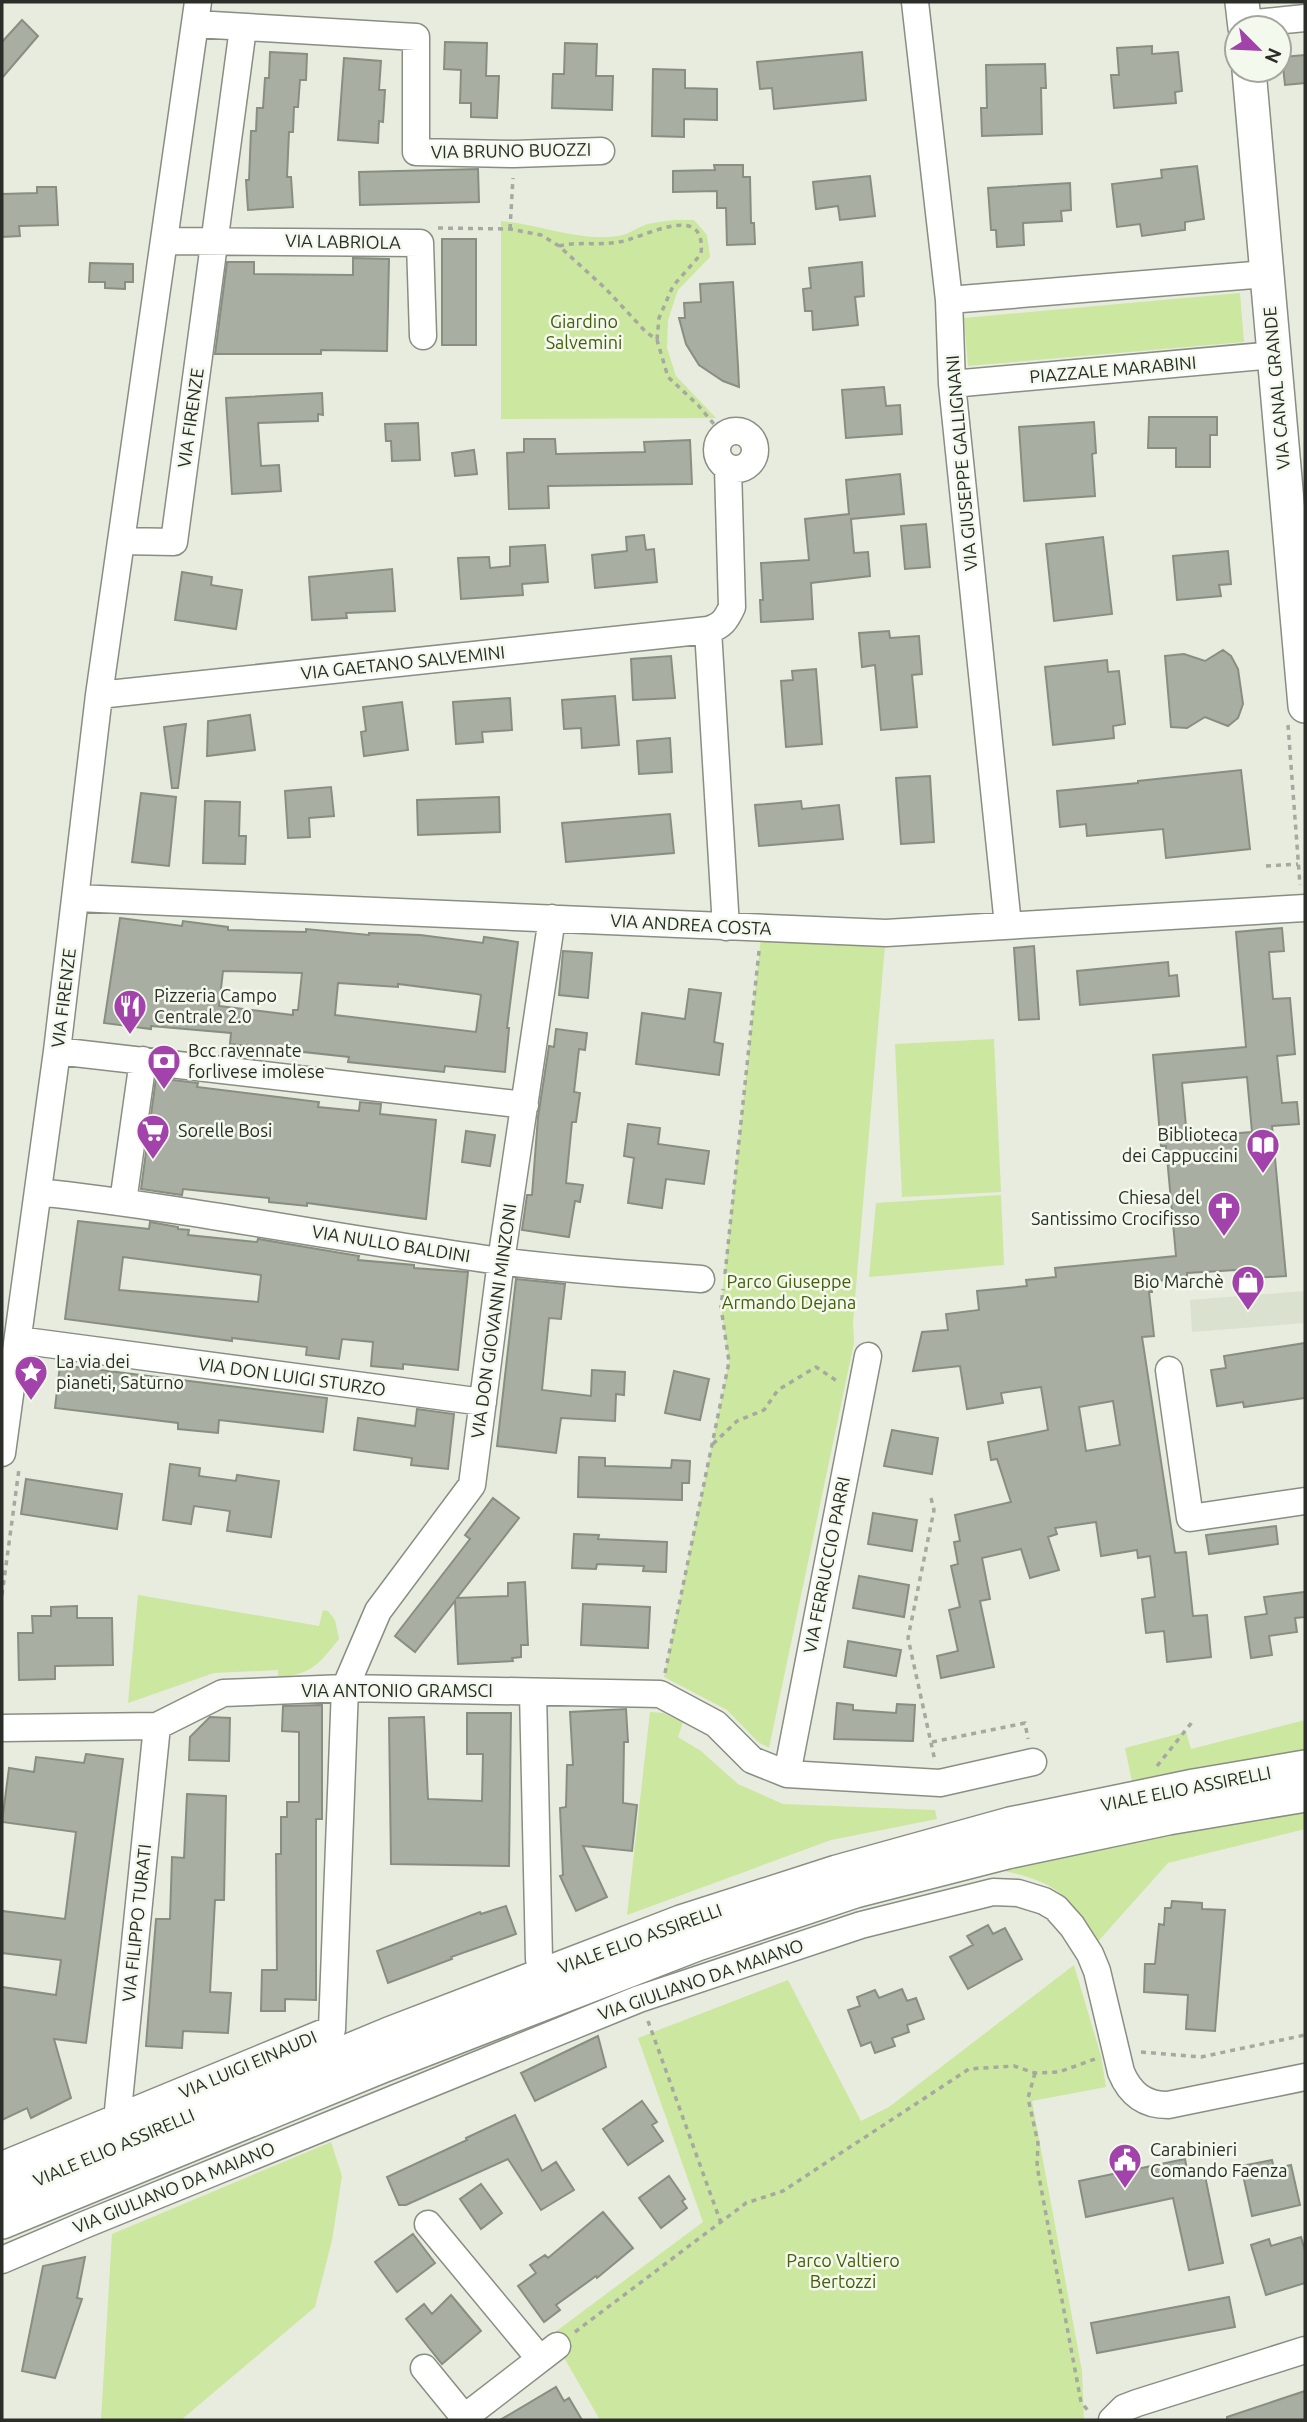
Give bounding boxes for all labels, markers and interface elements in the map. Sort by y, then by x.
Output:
north arrow [1223,14,1293,84]
text: N [1261,45,1286,67]
street label: VIA BRUNO BUOZZI [431,139,591,161]
street label: VIA LABRIOLA [285,230,401,252]
street label: VIA CANAL GRANDE [1259,306,1293,471]
park label: Giardino Salvemini [546,311,622,352]
street label: PIAZZALE MARABINI [1029,352,1197,386]
street label: VIA GIUSEPPE GALLIGNANI [942,354,980,572]
street label: VIA FIRENZE [173,367,207,469]
street label: VIA GAETANO SALVEMINI [300,641,506,683]
street label: VIA ANDREA COSTA [610,910,772,938]
street label: VIA FIRENZE [47,947,79,1049]
place label: Pizzeria Campo Centrale 2.0 [154,985,277,1026]
restaurant icon: Pizzeria Campo Centrale 2.0 [111,987,149,1036]
place label: Bcc ravennate forlivese imolese [188,1040,325,1081]
bank icon: Bcc ravennate forlivese imolese [145,1042,183,1091]
supermarket icon: Sorelle Bosi [134,1112,172,1161]
place label: Sorelle Bosi [178,1120,272,1140]
place label: Biblioteca dei Cappuccini [1122,1124,1238,1165]
library icon: Biblioteca dei Cappuccini [1244,1126,1282,1175]
place label: Chiesa del Santissimo Crocifisso [1031,1187,1200,1228]
church icon: Chiesa del Santissimo Crocifisso [1205,1189,1243,1238]
street label: VIA DON GIOVANNI MINZONI [467,1202,519,1440]
street label: VIA NULLO BALDINI [311,1221,472,1265]
shop icon: Bio Marchè [1229,1263,1267,1312]
park label: Parco Giuseppe Armando Dejana [722,1271,856,1312]
place label: Bio Marchè [1133,1271,1224,1291]
place label: La via dei pianeti, Saturno [56,1351,184,1392]
place icon: La via dei pianeti, Saturno [12,1353,50,1402]
street label: VIA DON LUIGI STURZO [197,1353,387,1399]
street label: VIA FERRUCCIO PARRI [799,1475,853,1655]
street label: VIA ANTONIO GRAMSCI [301,1680,493,1700]
street label: VIALE ELIO ASSIRELLI [1099,1762,1273,1814]
street label: VIA FILIPPO TURATI [118,1843,154,2003]
street label: VIALE ELIO ASSIRELLI [555,1899,724,1977]
street label: VIA GIULIANO DA MAIANO [595,1934,806,2024]
street label: VIA LUIGI EINAUDI [176,2026,319,2102]
street label: VIALE ELIO ASSIRELLI [30,2104,197,2190]
street label: VIA GIULIANO DA MAIANO [70,2137,277,2237]
place label: Carabinieri Comando Faenza [1150,2139,1288,2180]
public building icon: Carabinieri Comando Faenza [1106,2141,1144,2190]
park label: Parco Valtiero Bertozzi [786,2250,900,2291]

